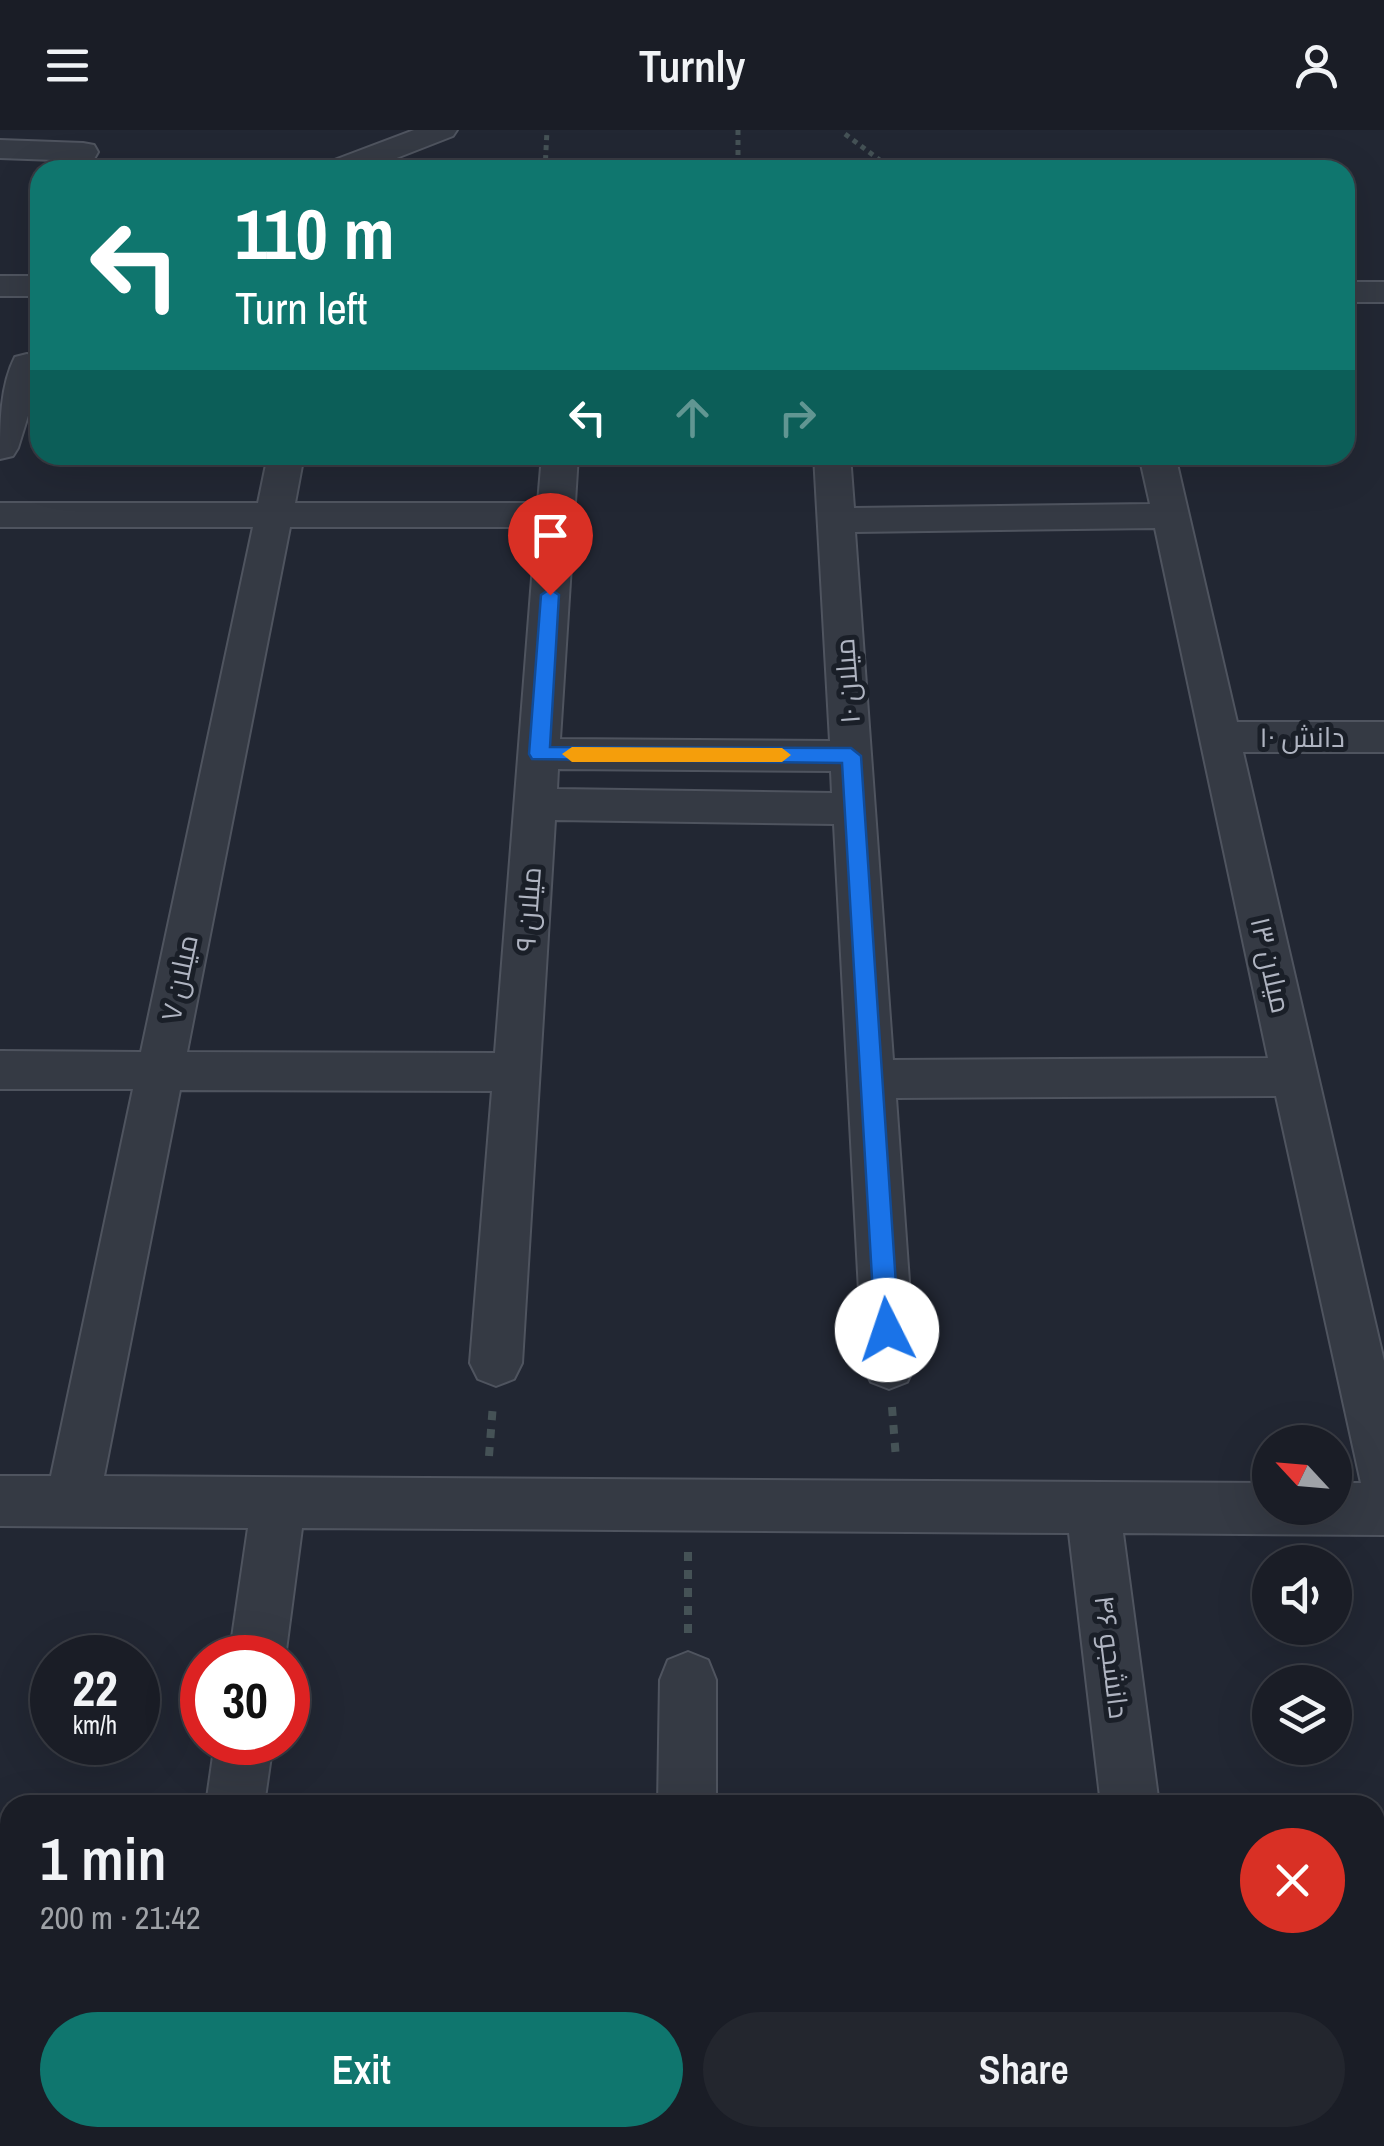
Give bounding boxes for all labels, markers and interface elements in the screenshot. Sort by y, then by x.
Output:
text: Turnly [639,35,745,96]
icon: menu [40,38,95,93]
icon: person [1289,38,1344,93]
text: 110 m [235,187,395,281]
icon: left [70,200,200,330]
text: Turn left [235,277,367,338]
icon: left [560,390,615,445]
icon: ahead [665,390,720,445]
icon: right [770,390,825,445]
pin [508,493,593,596]
icon: arrive [523,508,578,563]
street label: میلان ۱۰ [825,637,869,725]
street label: دانش ۱۰ [1259,718,1345,756]
street label: میلان ۹ [506,865,550,953]
street label: میلان ۱۳ [1242,913,1300,1017]
street label: میلان ۷ [151,931,207,1025]
position arrow [835,1278,939,1382]
north arrow [1252,1425,1352,1525]
map controls [1252,1425,1352,1765]
button: sound [1252,1545,1352,1645]
street label: دانشجو ۴۶ [1086,1593,1138,1721]
speed limit sign: 30 [180,1635,310,1765]
text: 22 [72,1654,118,1722]
button: layers [1252,1665,1352,1765]
text: km/h [73,1708,117,1742]
text: 1 min [40,1818,167,1899]
button: close [1240,1828,1345,1933]
text: 200 m · 21:42 [40,1896,200,1939]
button: Exit [40,2012,683,2127]
button: Share [703,2012,1345,2127]

